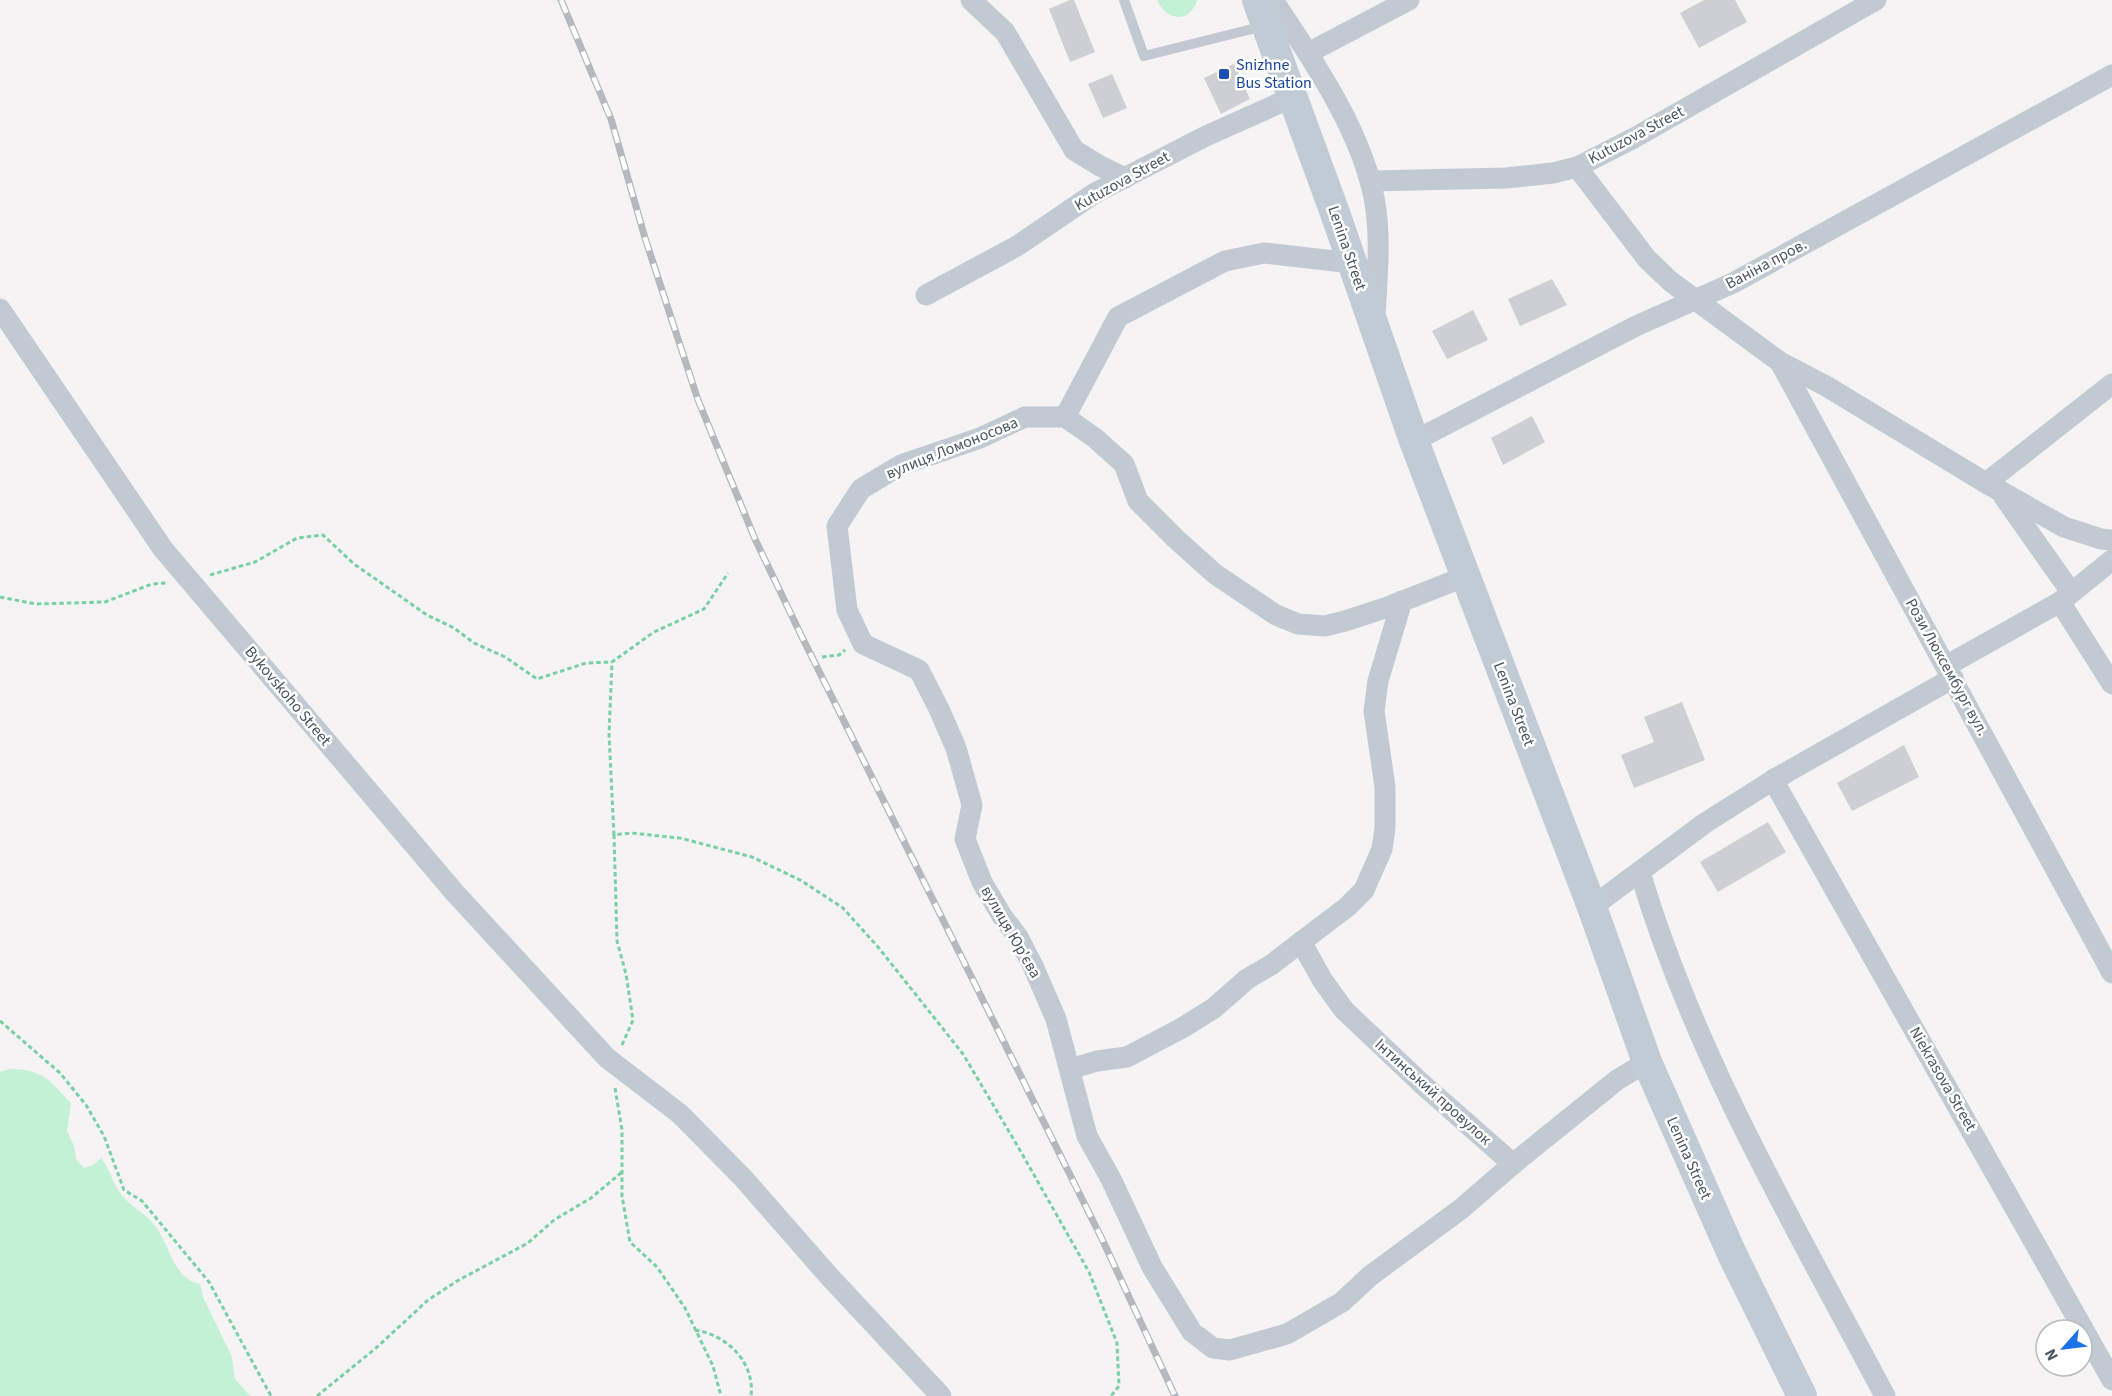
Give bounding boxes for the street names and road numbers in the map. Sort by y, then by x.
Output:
street label: Kutuzova Street [1584,100,1688,170]
street label: Kutuzova Street [1070,145,1174,216]
street label: Lenina Street [1322,203,1372,294]
street label: Ваніна пров. [1721,233,1811,295]
street label: вулиця Ломоносова [883,412,1021,484]
street label: Рози Люксембург вул. [1900,594,1994,740]
street label: Bykovskoho Street [240,641,337,751]
street label: Lenina Street [1488,659,1540,750]
street label: вулиця Юр'єва [976,882,1046,982]
street label: Niekrasova Street [1904,1023,1982,1136]
street label: Інтинський провулок [1370,1034,1496,1150]
street label: Lenina Street [1661,1113,1717,1203]

